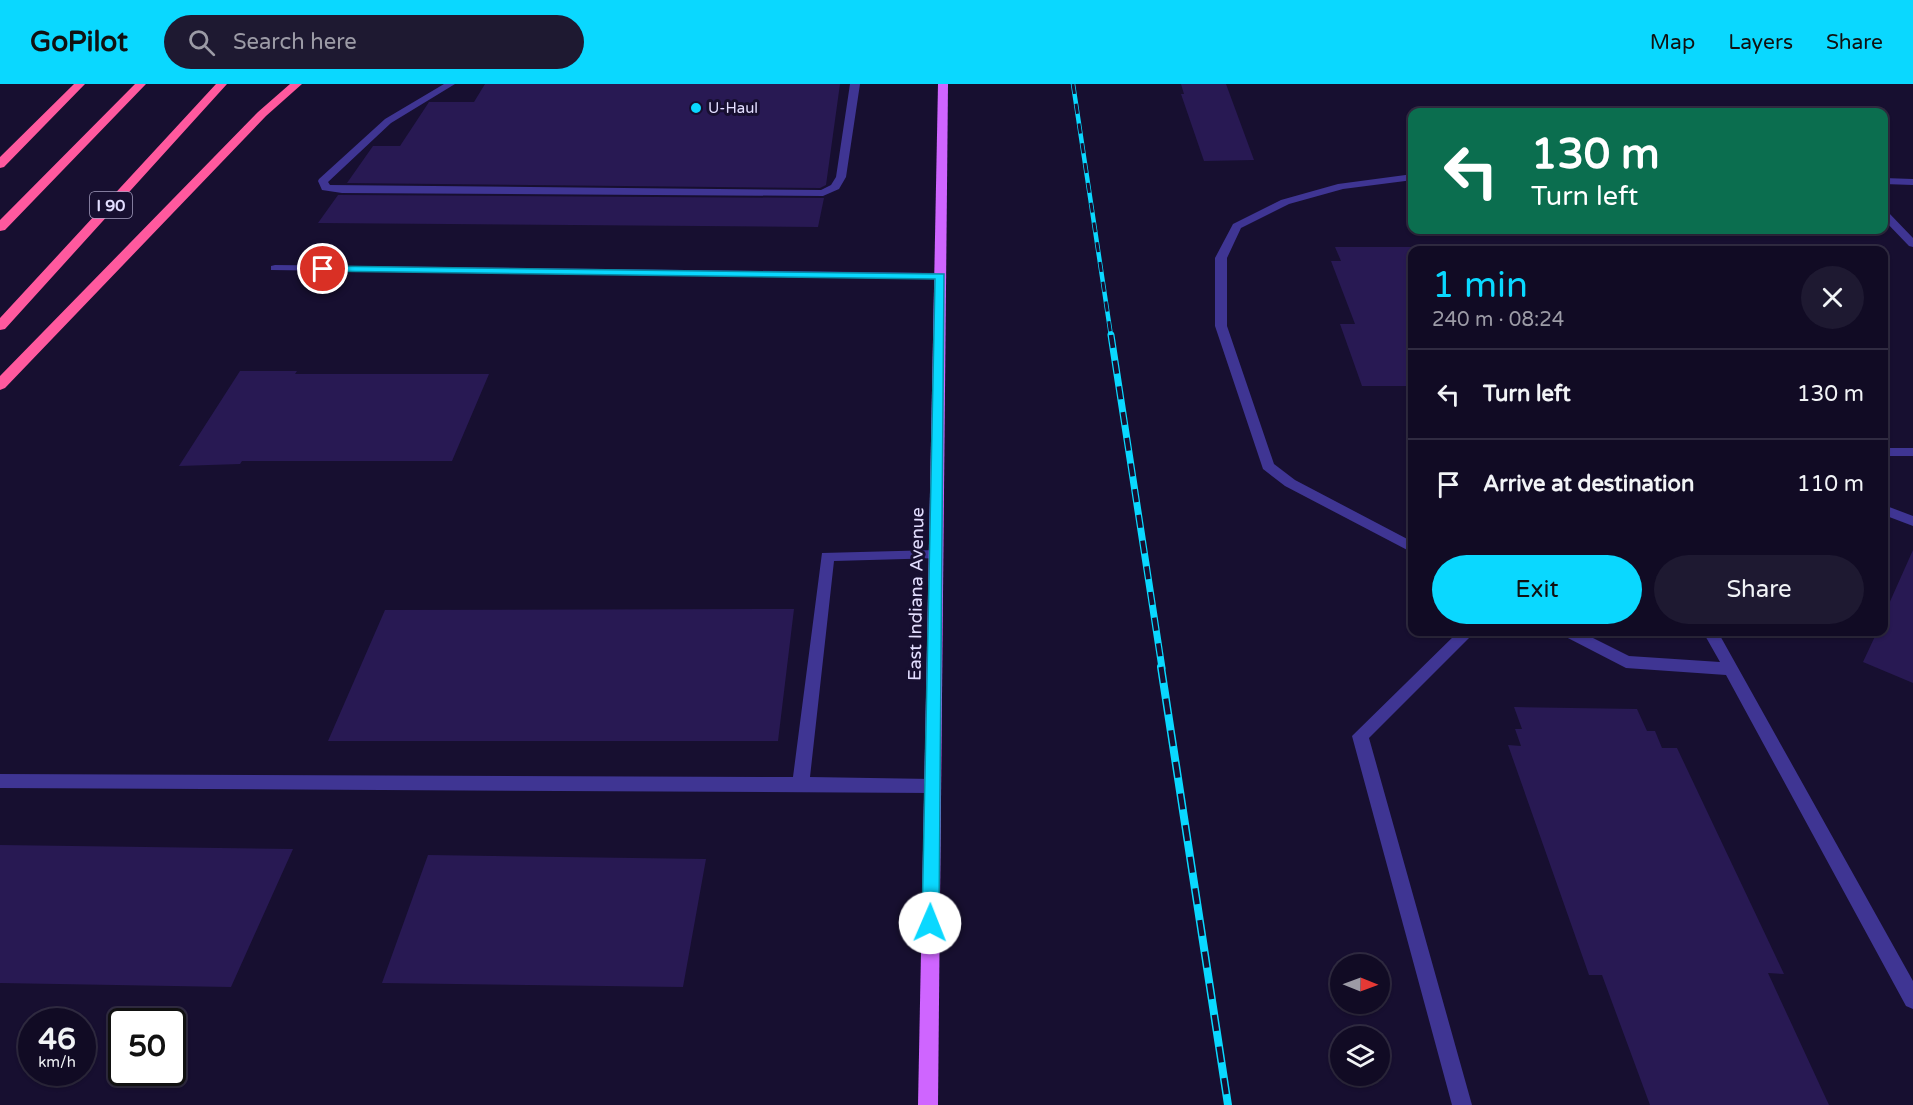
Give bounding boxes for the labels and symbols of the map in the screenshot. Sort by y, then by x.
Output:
place label: U-Haul [708,99,758,117]
marker: U-Haul [689,101,703,115]
road number: I 90 [90,192,132,218]
pin [297,243,348,294]
street label: East Indiana Avenue [903,507,929,681]
position arrow [898,891,962,955]
north arrow [1330,954,1390,1014]
speed limit sign: 50 [108,1008,186,1086]

